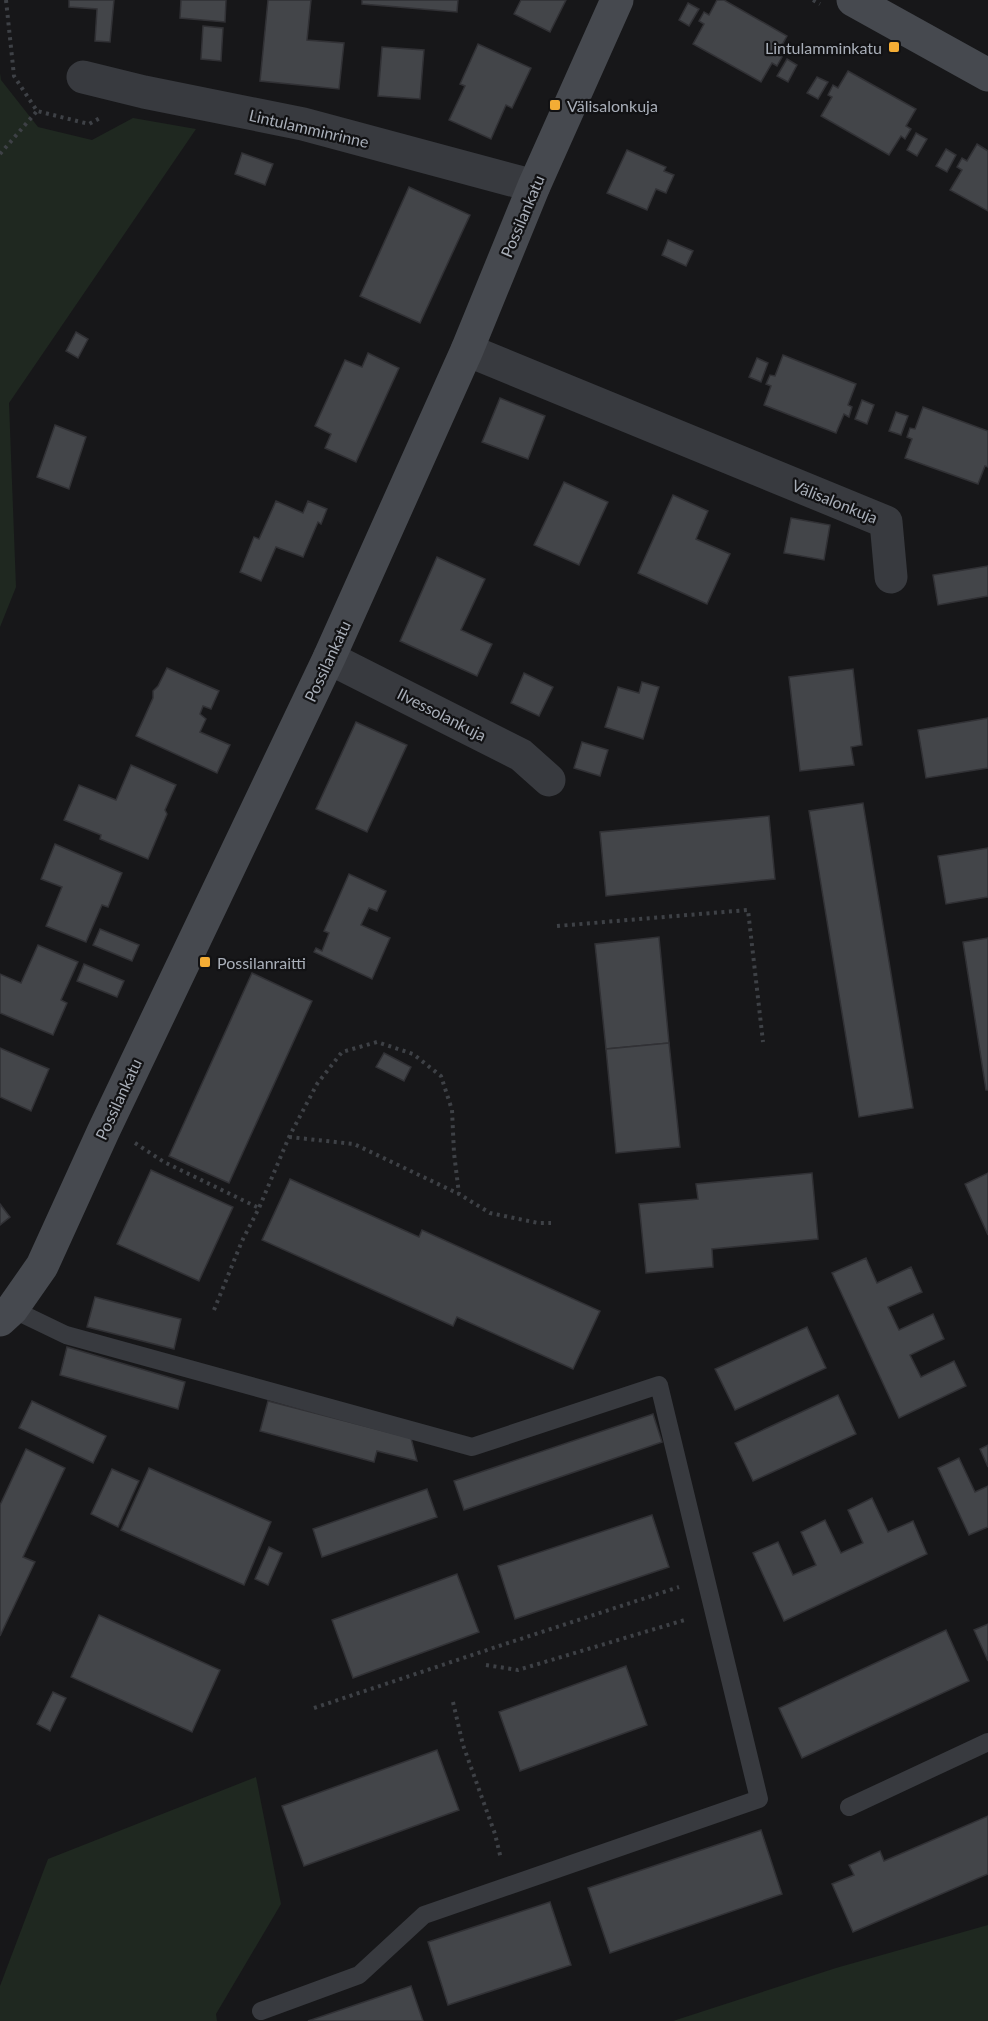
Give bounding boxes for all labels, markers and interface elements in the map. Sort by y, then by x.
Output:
place label: Lintulamminkatu [765,38,882,57]
marker: Lintulamminkatu [887,40,901,54]
place label: Välisalonkuja [567,96,658,115]
marker: Välisalonkuja [548,98,562,112]
street label: Lintulamminrinne [247,105,371,151]
street label: Possilankatu [496,172,548,260]
street label: Välisalonkuja [789,475,881,527]
street label: Possilankatu [300,617,354,705]
street label: Ilvessolankuja [394,684,490,744]
place label: Possilanraitti [217,953,306,972]
marker: Possilanraitti [198,955,212,969]
street label: Possilankatu [91,1055,145,1143]

